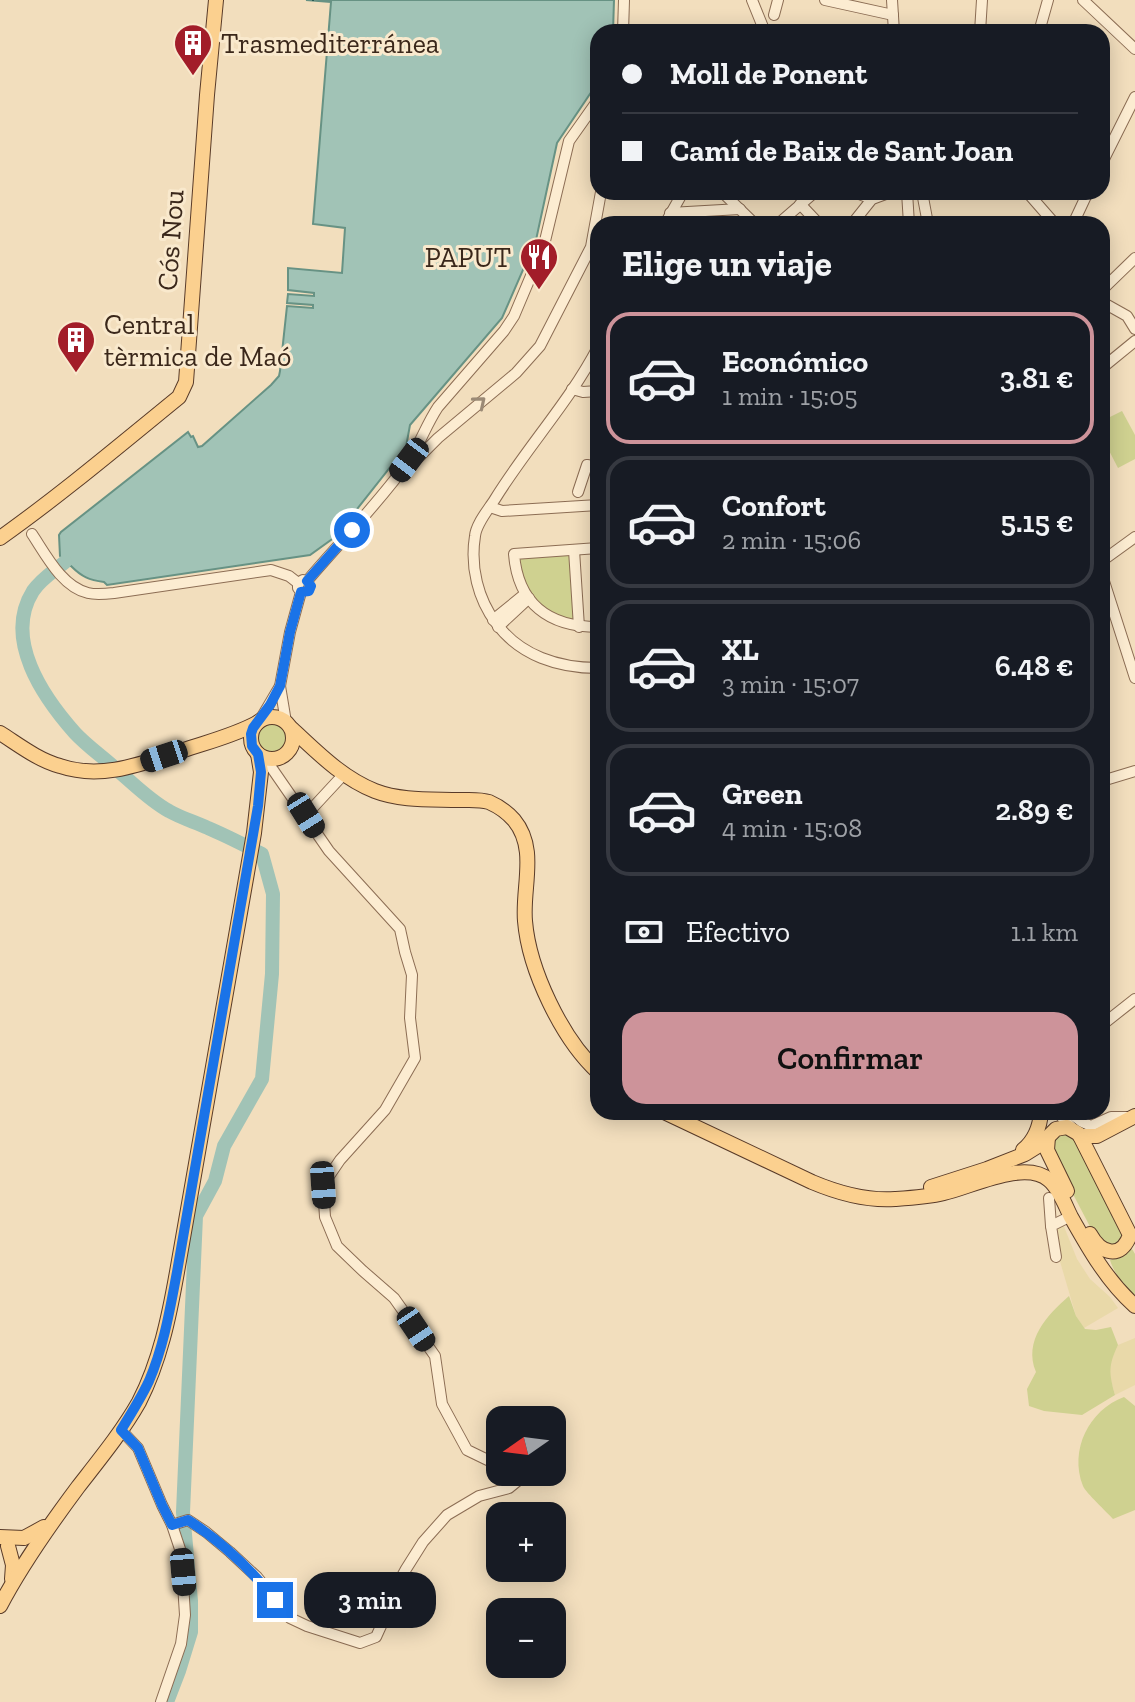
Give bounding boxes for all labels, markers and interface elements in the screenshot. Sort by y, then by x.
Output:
building icon: Trasmediterránea [172,22,214,77]
place label: Trasmediterránea [221,27,440,60]
text: Moll de Ponent [670,56,867,92]
text: Camí de Baix de Sant Joan [670,133,1013,169]
street label: Cós Nou [151,188,191,292]
restaurant icon: PAPUT [518,236,560,291]
place label: PAPUT [425,241,511,274]
text: Elige un viaje [622,242,832,285]
place label: Central tèrmica de Maó [104,308,291,373]
building icon: Central tèrmica de Maó [55,319,97,374]
icon: car [626,342,698,414]
text: Económico [722,344,868,380]
text: 3.81 € [1000,360,1074,396]
text: 1 min · 15:05 [722,380,857,412]
one-way arrow [470,397,485,412]
car [385,434,433,486]
icon: car [626,486,698,558]
text: Confort [722,488,826,524]
text: 5.15 € [1000,504,1074,540]
route start [334,512,370,548]
text: 2 min · 15:06 [722,524,861,556]
icon: car [626,630,698,702]
text: XL [722,632,759,668]
text: 6.48 € [995,648,1074,684]
text: 3 min · 15:07 [722,668,859,700]
car [137,737,191,775]
icon: car [626,774,698,846]
text: Green [722,776,802,812]
car [283,788,329,842]
text: 2.89 € [995,792,1074,828]
text: 4 min · 15:08 [722,812,862,844]
icon: cash [622,910,666,954]
text: Efectivo [686,914,790,950]
text: 1.1 km [1011,916,1078,948]
button: Confirmar [622,1012,1078,1104]
car [309,1160,337,1210]
car [393,1302,439,1356]
north arrow [486,1406,566,1486]
map controls [486,1406,566,1678]
button: + [486,1502,566,1582]
car [169,1547,197,1597]
callout: 3 min [303,1572,435,1628]
route end [257,1582,293,1618]
text: 3 min [338,1584,402,1616]
button: − [486,1598,566,1678]

